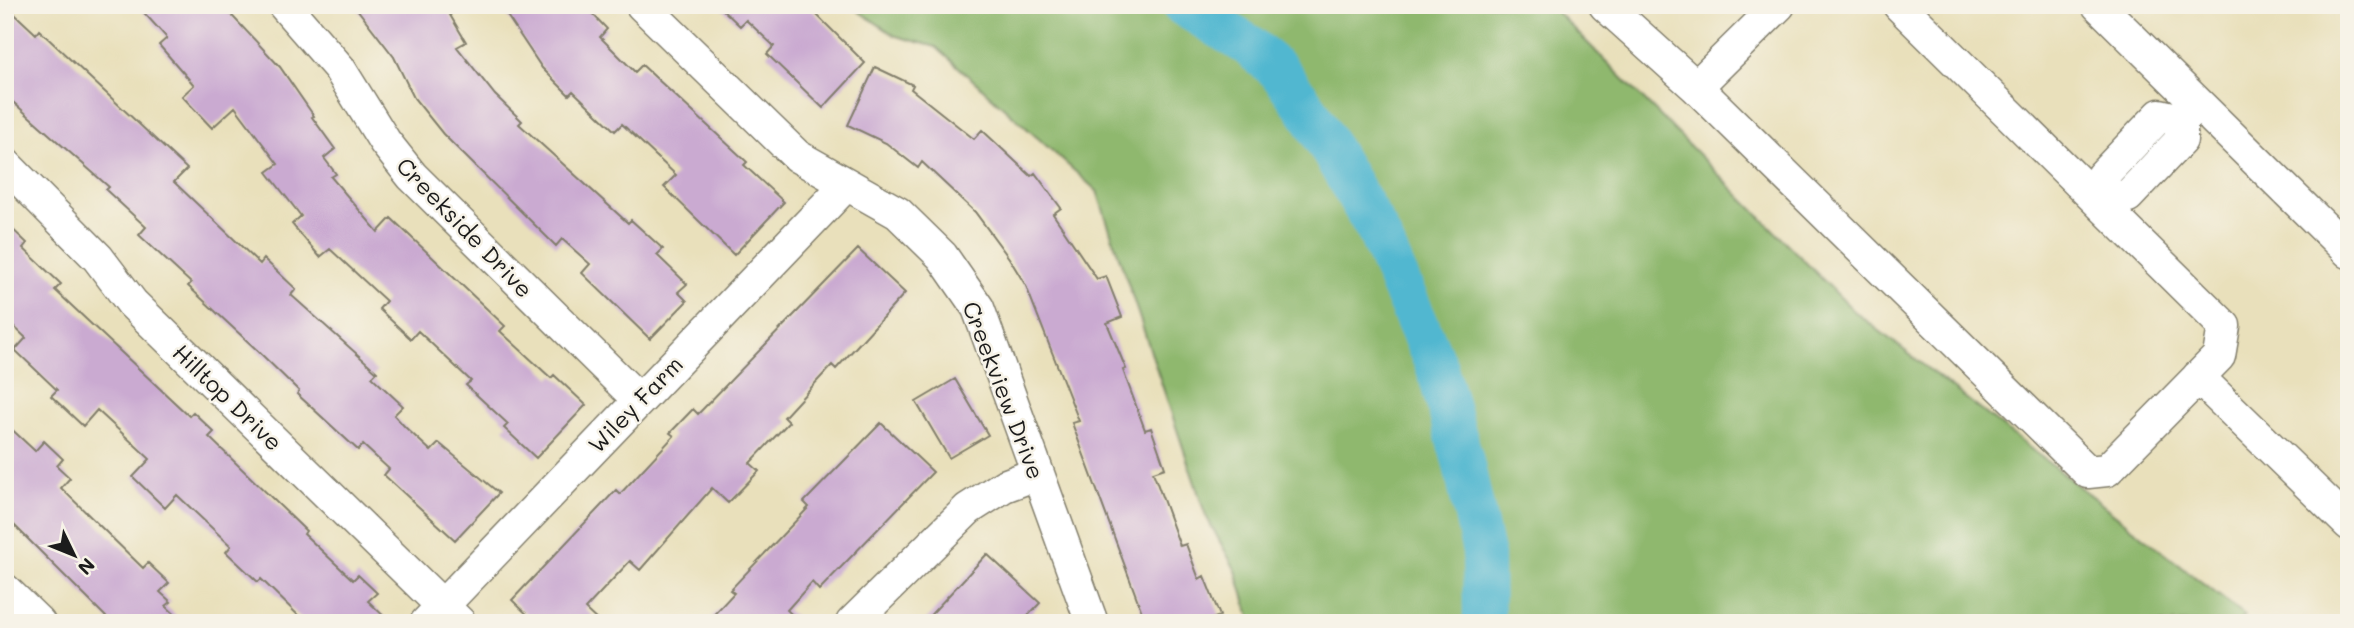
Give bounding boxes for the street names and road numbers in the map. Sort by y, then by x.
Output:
street label: Creekside Drive [390,150,540,304]
street label: Creekview Drive [956,297,1052,483]
street label: Hilltop Drive [167,337,289,457]
street label: Wiley Farm [581,349,689,459]

